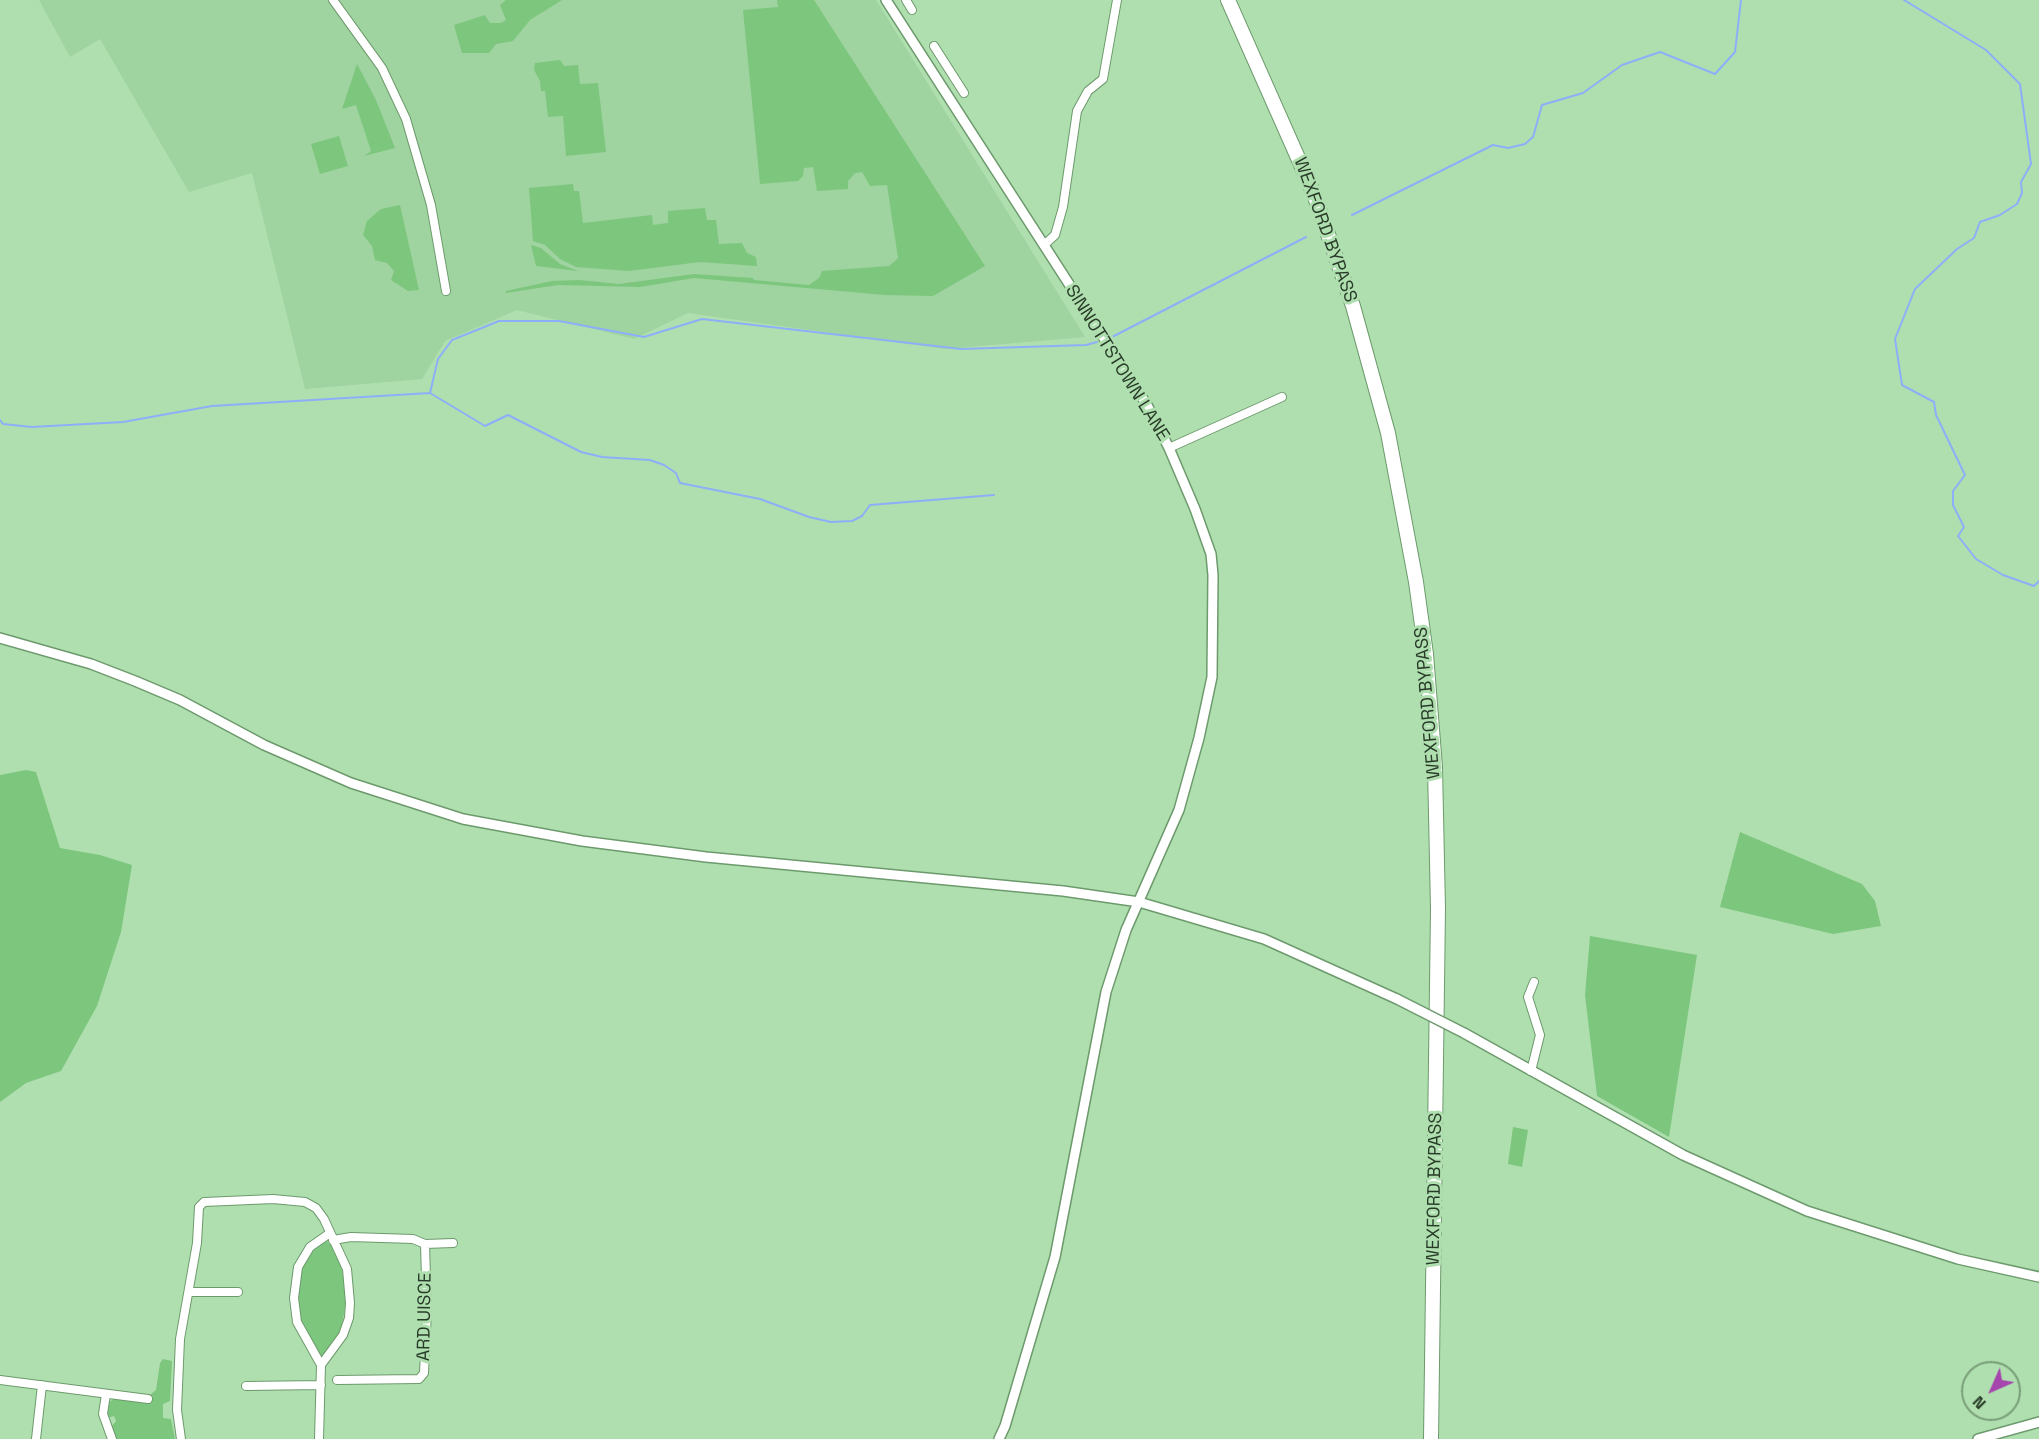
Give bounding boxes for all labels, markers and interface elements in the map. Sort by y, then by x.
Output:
street label: WEXFORD BYPASS [1289,155,1361,305]
street label: SINNOTTSTOWN LANE [1060,281,1174,445]
street label: WEXFORD BYPASS [1411,626,1445,780]
street label: WEXFORD BYPASS [1423,1113,1447,1265]
street label: ARD UISCE [413,1273,437,1361]
north arrow [1961,1361,2021,1421]
text: N [1968,1391,1991,1414]

